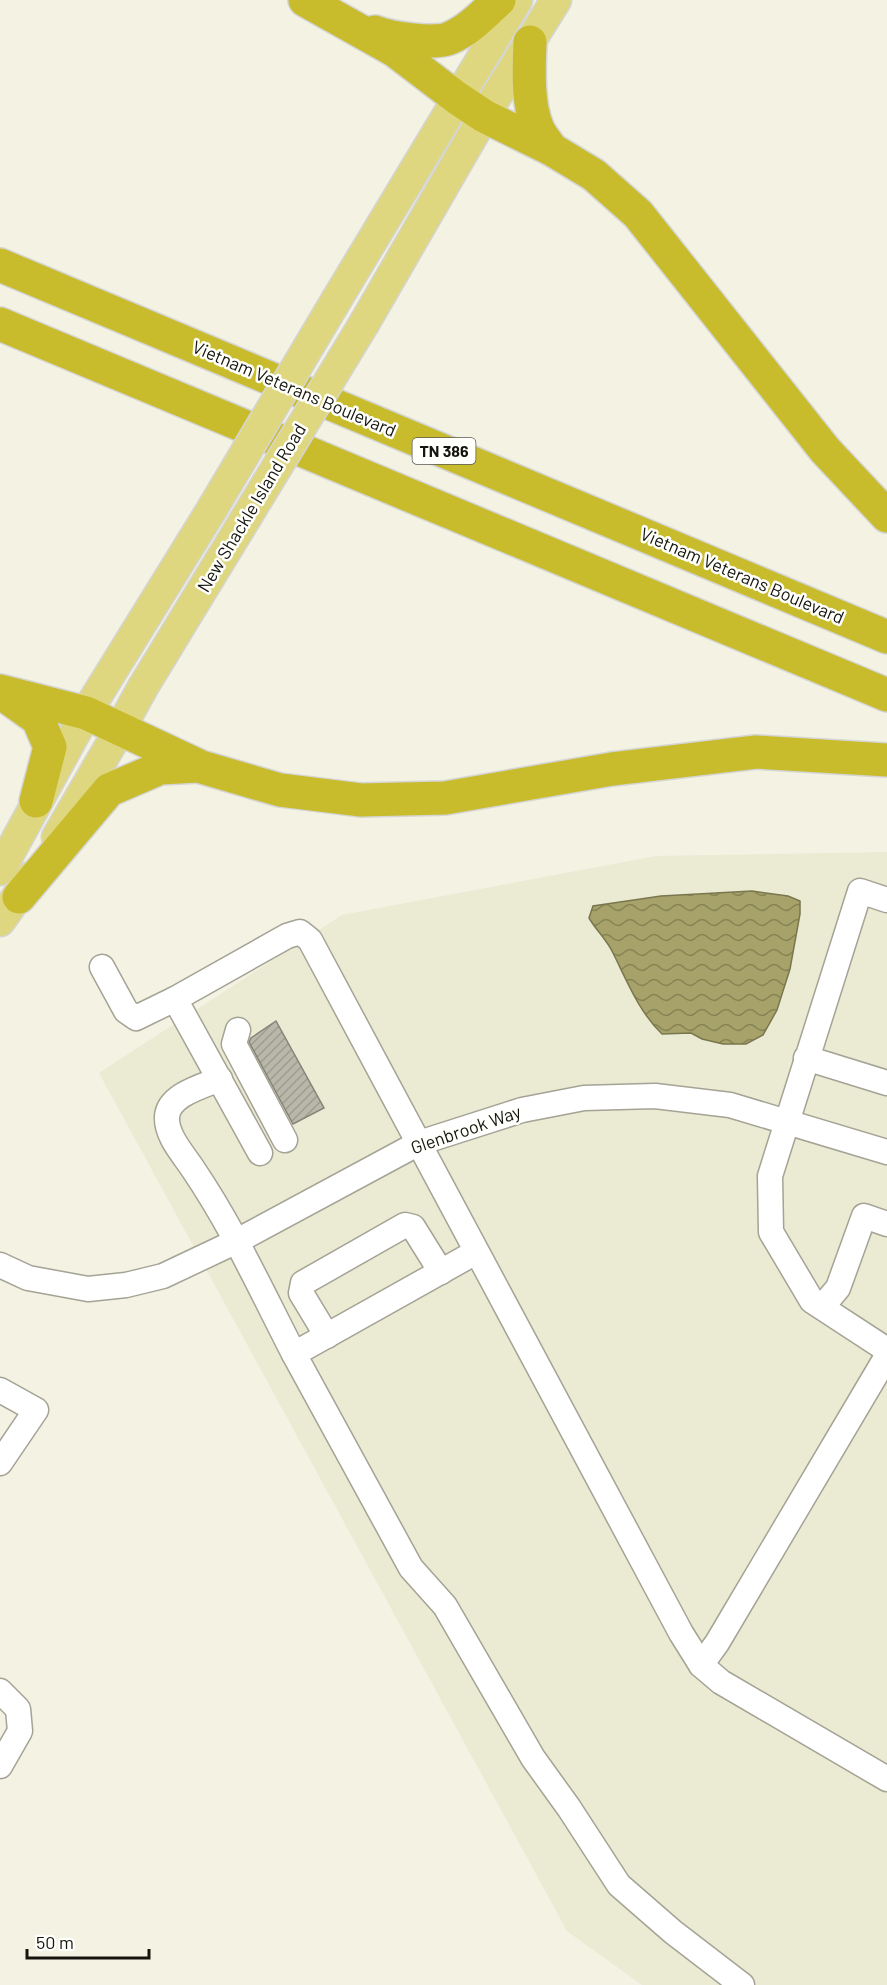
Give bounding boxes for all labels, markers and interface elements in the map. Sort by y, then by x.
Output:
street label: Vietnam Veterans Boulevard [189,335,400,441]
street label: New Shackle Island Road [192,419,310,596]
road number: TN 386 [412,438,476,464]
street label: Vietnam Veterans Boulevard [637,522,848,628]
street label: Glenbrook Way [408,1100,524,1158]
scale bar [27,1922,148,1960]
text: 50 m [36,1931,74,1953]

